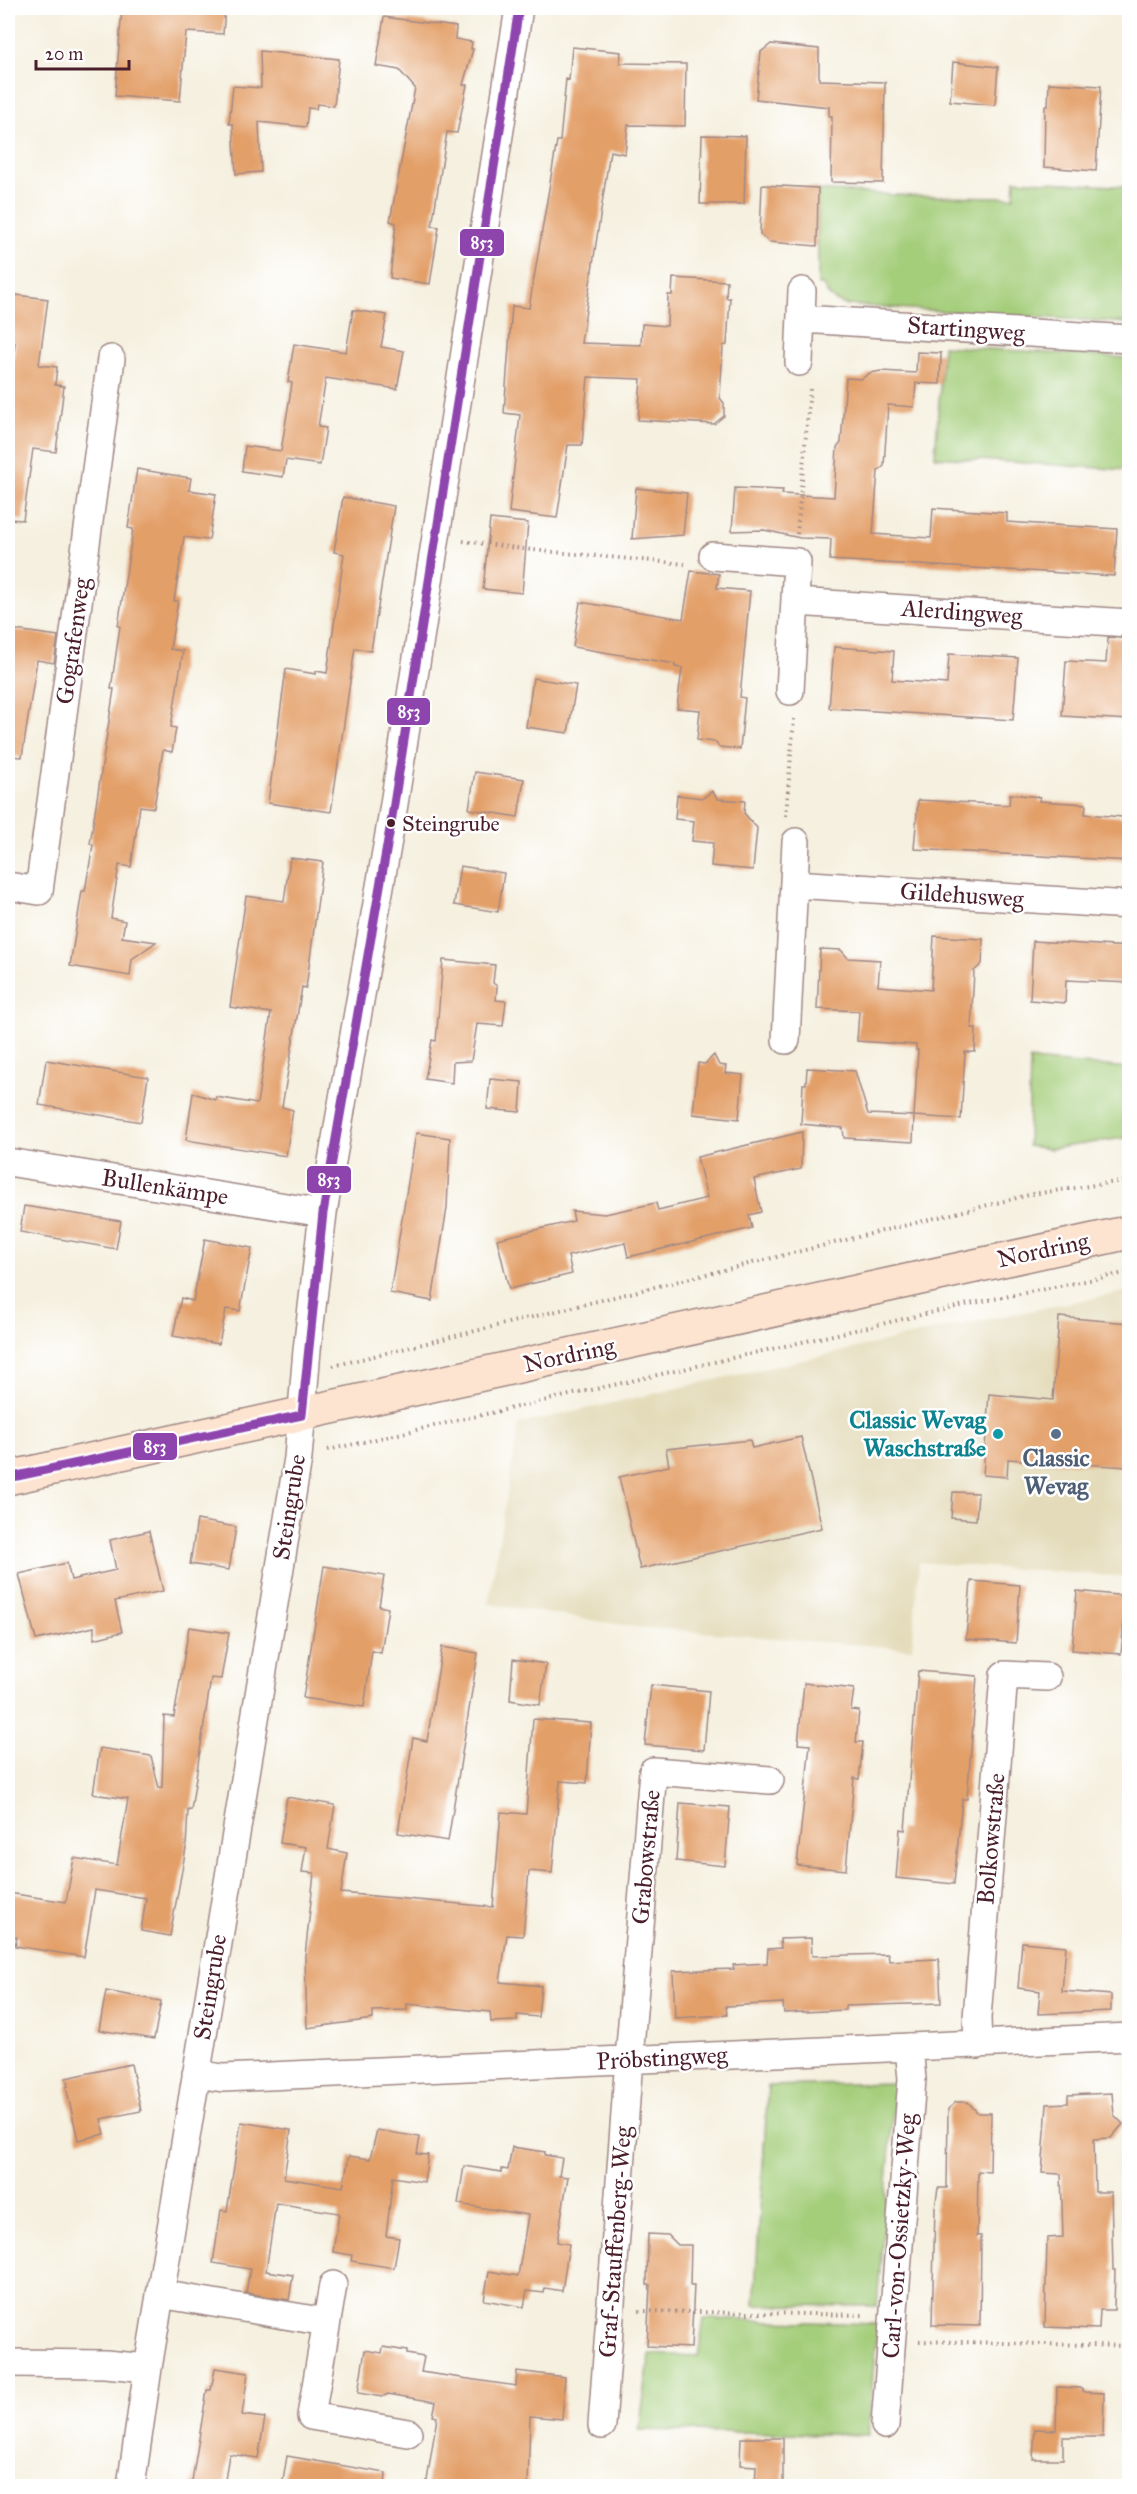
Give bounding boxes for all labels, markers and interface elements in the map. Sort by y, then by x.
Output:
scale bar [36,33,129,71]
text: 20 m [45,43,83,65]
line badge: 853 [459,228,505,257]
text: 853 [471,233,493,253]
street label: Startingweg [906,310,1027,348]
street label: Gografenweg [49,575,97,706]
street label: Alerdingweg [899,593,1024,631]
line badge: 853 [386,697,431,726]
text: 853 [398,702,420,722]
place label: Steingrube [402,810,500,837]
marker: Steingrube [385,817,397,829]
street label: Gildehusweg [899,876,1026,914]
street label: Bullenkämpe [99,1162,231,1212]
line badge: 853 [306,1165,352,1194]
text: 853 [318,1170,340,1190]
street label: Nordring [994,1226,1092,1274]
street label: Nordring [520,1331,618,1379]
place label: Classic Wevag Waschstraße [849,1405,987,1463]
marker: Classic Wevag Waschstraße [991,1427,1005,1441]
marker: Classic Wevag [1049,1427,1063,1441]
line badge: 853 [132,1432,178,1461]
text: 853 [144,1437,166,1457]
place label: Classic Wevag [1022,1443,1090,1501]
street label: Steingrube [266,1452,312,1562]
street label: Bolkowstraße [970,1772,1012,1906]
street label: Grabowstraße [625,1788,667,1926]
street label: Steingrube [187,1932,233,2042]
street label: Pröbstingweg [596,2040,729,2076]
street label: Carl-von-Ossietzky-Weg [875,2112,923,2359]
street label: Graf-Stauffenberg-Weg [592,2125,638,2359]

